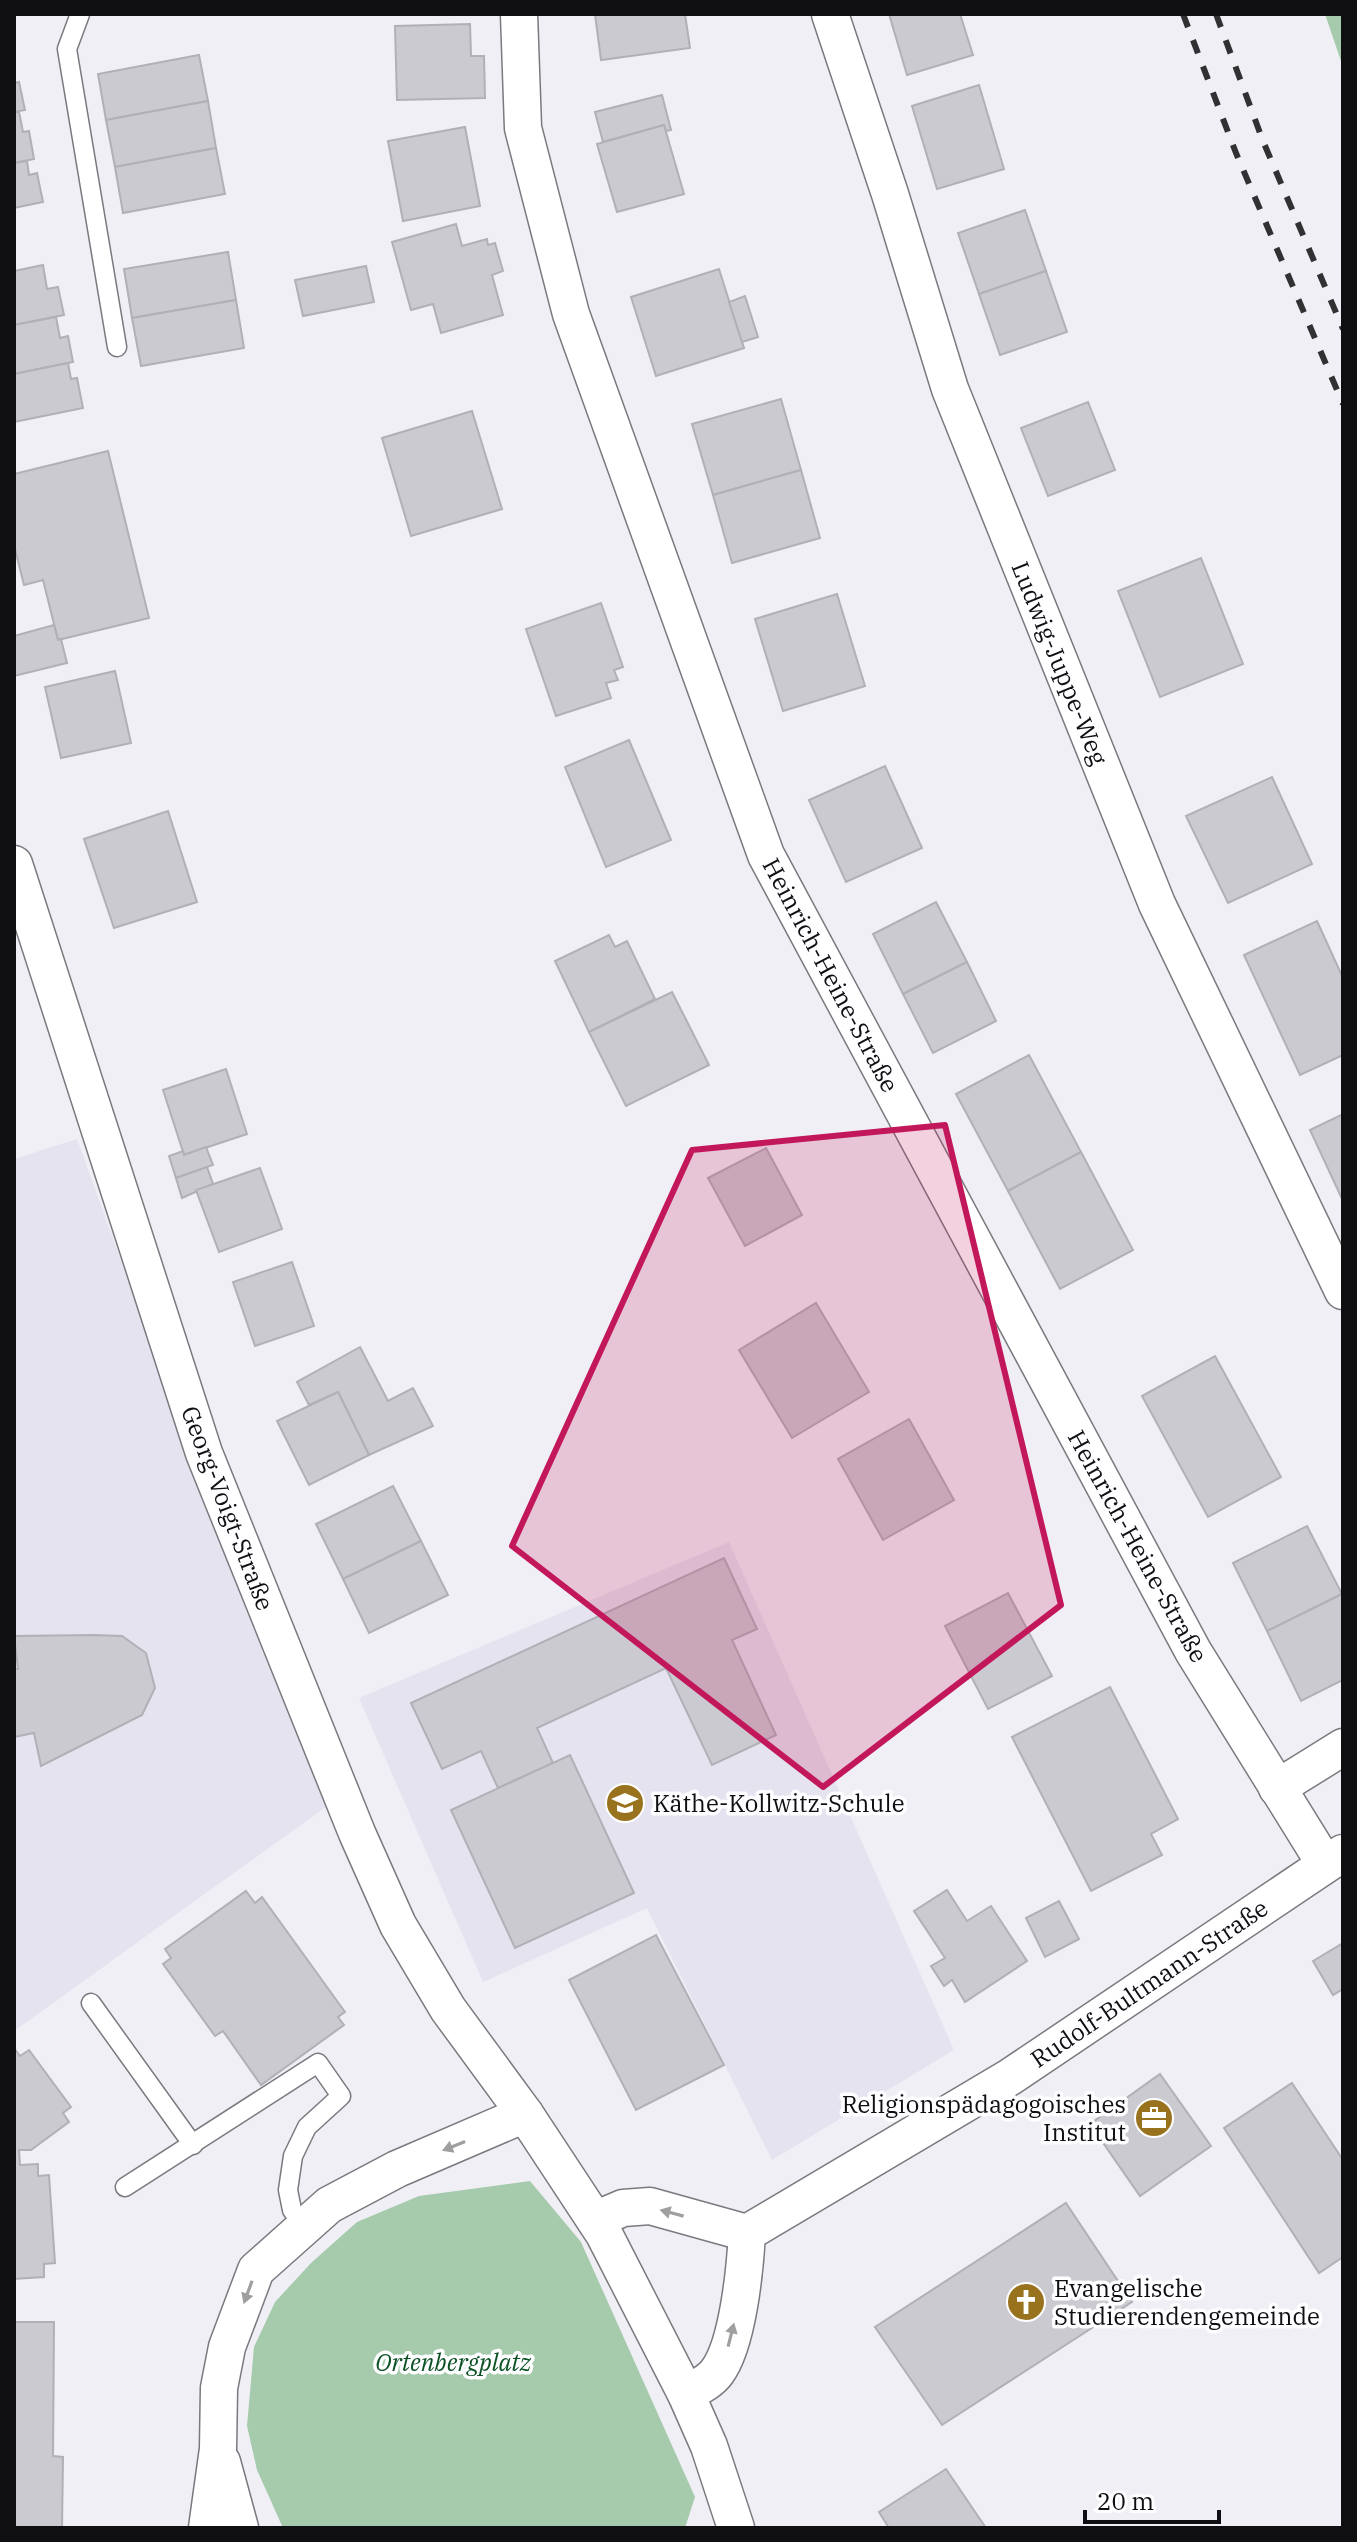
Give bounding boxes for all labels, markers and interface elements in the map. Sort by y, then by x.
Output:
street label: Ludwig-Juppe-Weg [1005,557,1115,769]
street label: Heinrich-Heine-Straße [756,852,906,1098]
street label: Georg-Voigt-Straße [174,1401,282,1615]
street label: Heinrich-Heine-Straße [1061,1424,1215,1668]
school or university icon: Käthe-Kollwitz-Schule [604,1782,646,1824]
place label: Käthe-Kollwitz-Schule [653,1787,905,1819]
street label: Rudolf-Bultmann-Straße [1024,1892,1274,2074]
place label: Religionspädagogoisches Institut [842,2088,1126,2148]
office icon: Religionspädagogoisches Institut [1133,2097,1175,2139]
one-way arrow [442,2140,466,2153]
one-way arrow [659,2206,684,2218]
place label: Evangelische Studierendengemeinde [1054,2272,1320,2332]
one-way arrow [241,2280,254,2304]
church icon: Evangelische Studierendengemeinde [1005,2281,1047,2323]
one-way arrow [726,2323,738,2348]
park label: Ortenbergplatz [375,2346,532,2378]
scale bar [1085,2474,1219,2524]
text: 20 m [1097,2485,1154,2517]

